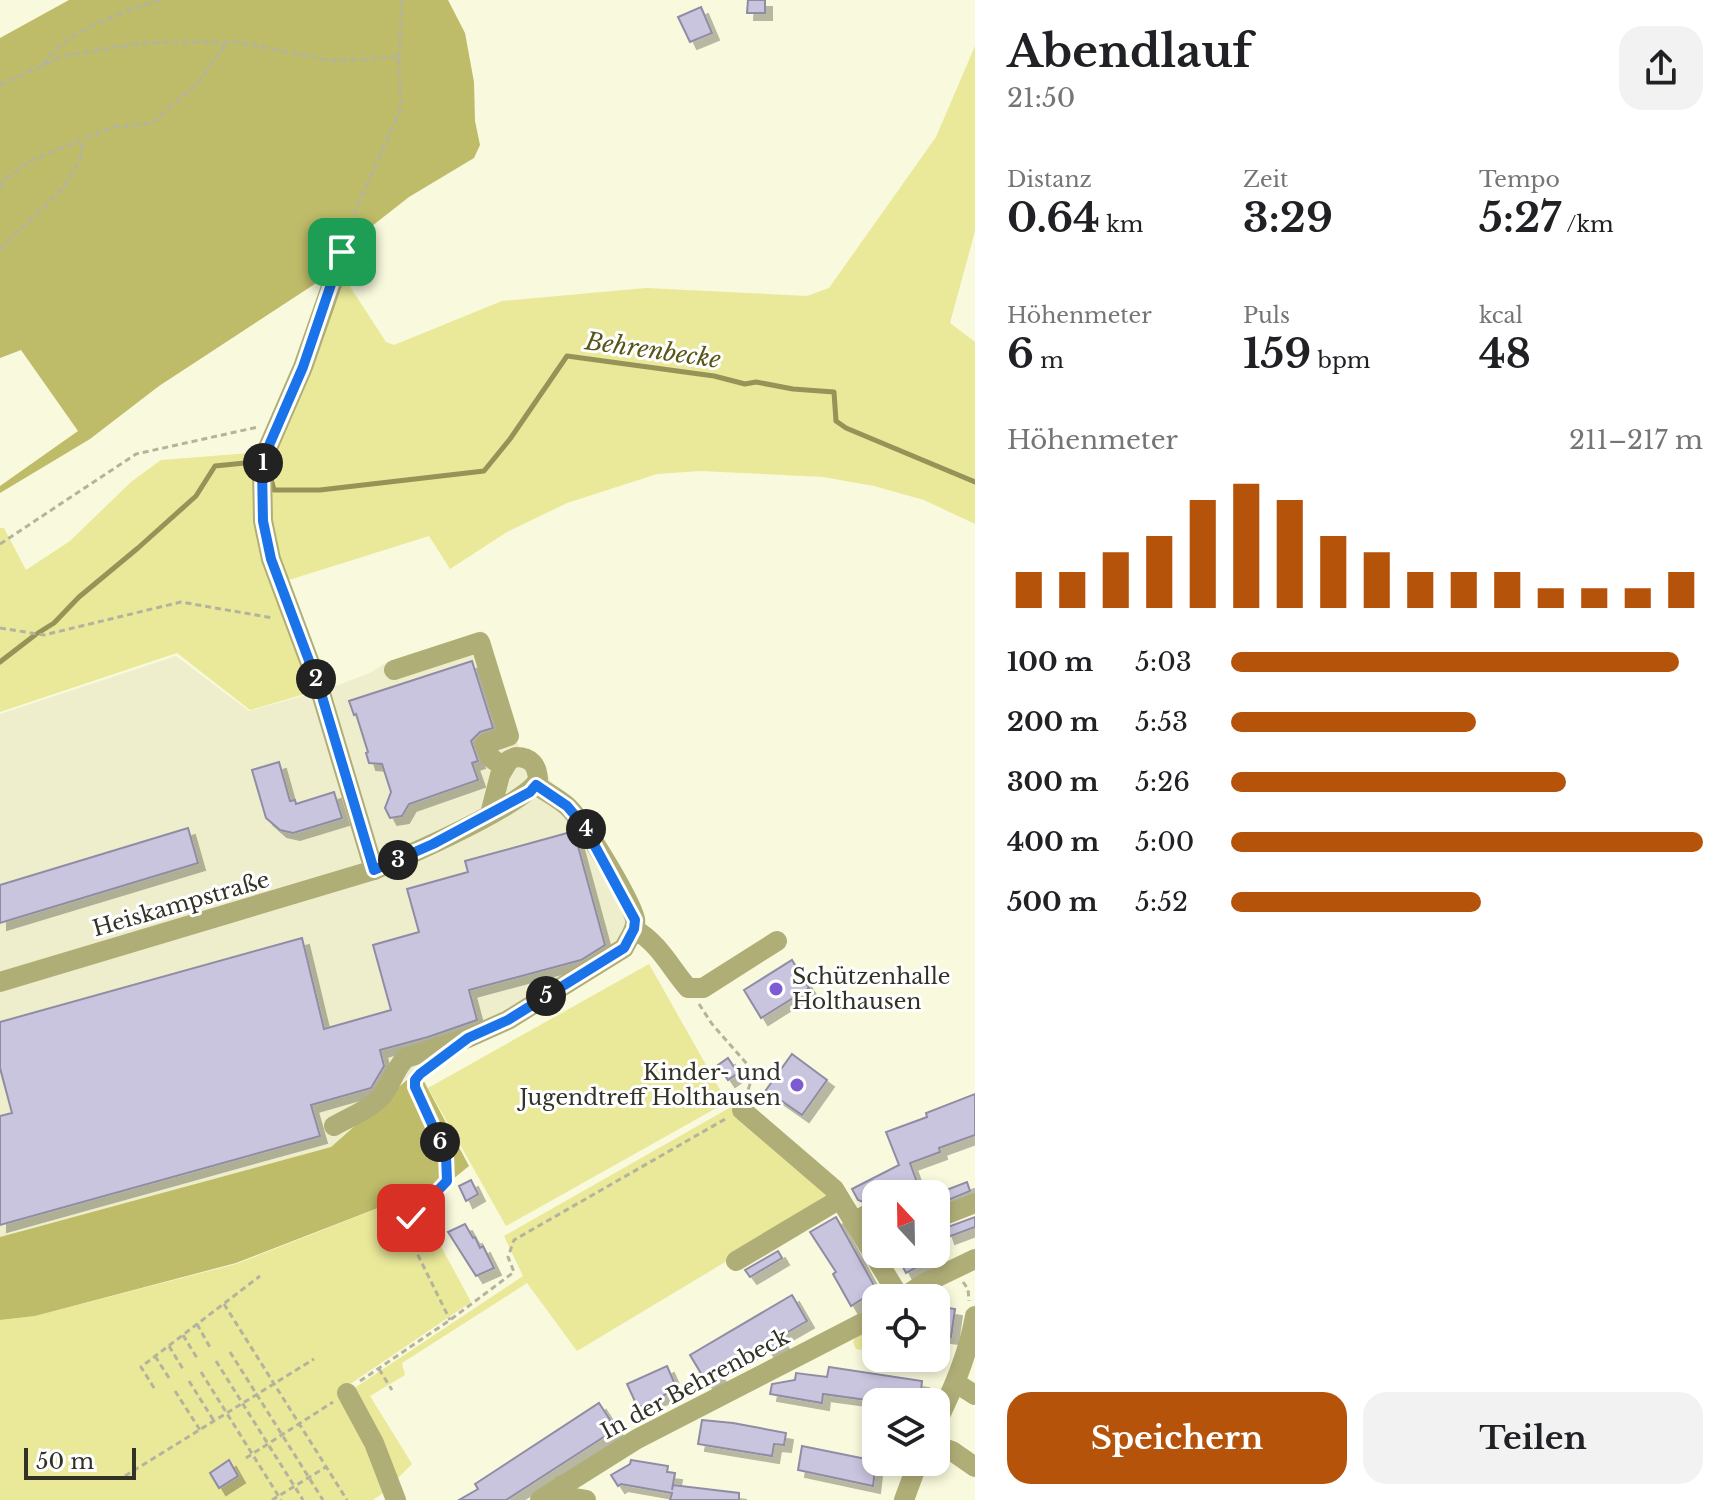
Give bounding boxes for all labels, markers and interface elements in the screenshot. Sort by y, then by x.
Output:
text: Abendlauf [1007,24,1252,79]
button: share [1619,26,1703,110]
text: 21:50 [1007,82,1075,114]
text: Distanz [1007,166,1092,193]
text: Zeit [1243,166,1288,193]
text: Tempo [1479,166,1560,193]
text: 0.64 [1007,193,1100,243]
text: 3:29 [1243,193,1333,243]
text: 5:27 [1479,193,1561,243]
text: km [1100,211,1143,238]
text: /km [1561,211,1614,238]
pin [308,218,376,286]
icon: arrive [320,230,364,274]
text: Höhenmeter [1007,302,1152,329]
text: Puls [1243,302,1290,329]
text: kcal [1479,302,1523,329]
water label: Behrenbecke [582,326,723,374]
text: 6 [1007,329,1034,379]
text: 159 [1243,329,1311,379]
text: 48 [1479,329,1531,379]
text: m [1034,347,1064,374]
text: bpm [1311,347,1370,374]
text: Höhenmeter [1007,424,1178,456]
text: 211–217 m [1569,424,1703,456]
pin: 1 [243,443,283,483]
text: 1 [258,449,268,476]
text: 100 m [1007,646,1093,678]
text: 5:03 [1135,646,1192,678]
pin: 2 [296,659,336,699]
text: 2 [309,665,323,692]
text: 200 m [1007,706,1099,738]
text: 5:53 [1135,706,1188,738]
text: 300 m [1007,766,1099,798]
text: 5:26 [1135,766,1190,798]
pin: 4 [566,809,606,849]
text: 4 [579,815,593,842]
text: 400 m [1007,826,1099,858]
text: 5:00 [1135,826,1194,858]
pin: 3 [378,840,418,880]
text: 3 [391,846,405,873]
street label: Heiskampstraße [89,866,273,942]
text: 500 m [1007,886,1097,918]
text: 5:52 [1135,886,1188,918]
place label: Schützenhalle Holthausen [792,963,950,1015]
pin: 5 [526,976,566,1016]
marker: Schützenhalle Holthausen [767,980,785,998]
text: 5 [539,982,553,1009]
place label: Kinder- und Jugendtreff Holthausen [516,1059,781,1111]
marker: Kinder- und Jugendtreff Holthausen [788,1076,806,1094]
pin: 6 [420,1122,460,1162]
text: 6 [433,1128,447,1155]
north arrow [862,1180,950,1268]
map controls [862,1180,950,1476]
pin [377,1184,445,1252]
icon: check [389,1196,433,1240]
button: locate [862,1284,950,1372]
street label: In der Behrenbeck [596,1323,794,1445]
button: layers [862,1388,950,1476]
button: Speichern [1007,1392,1347,1484]
button: Teilen [1363,1392,1703,1484]
scale bar [24,1444,136,1480]
text: 50 m [36,1448,94,1475]

